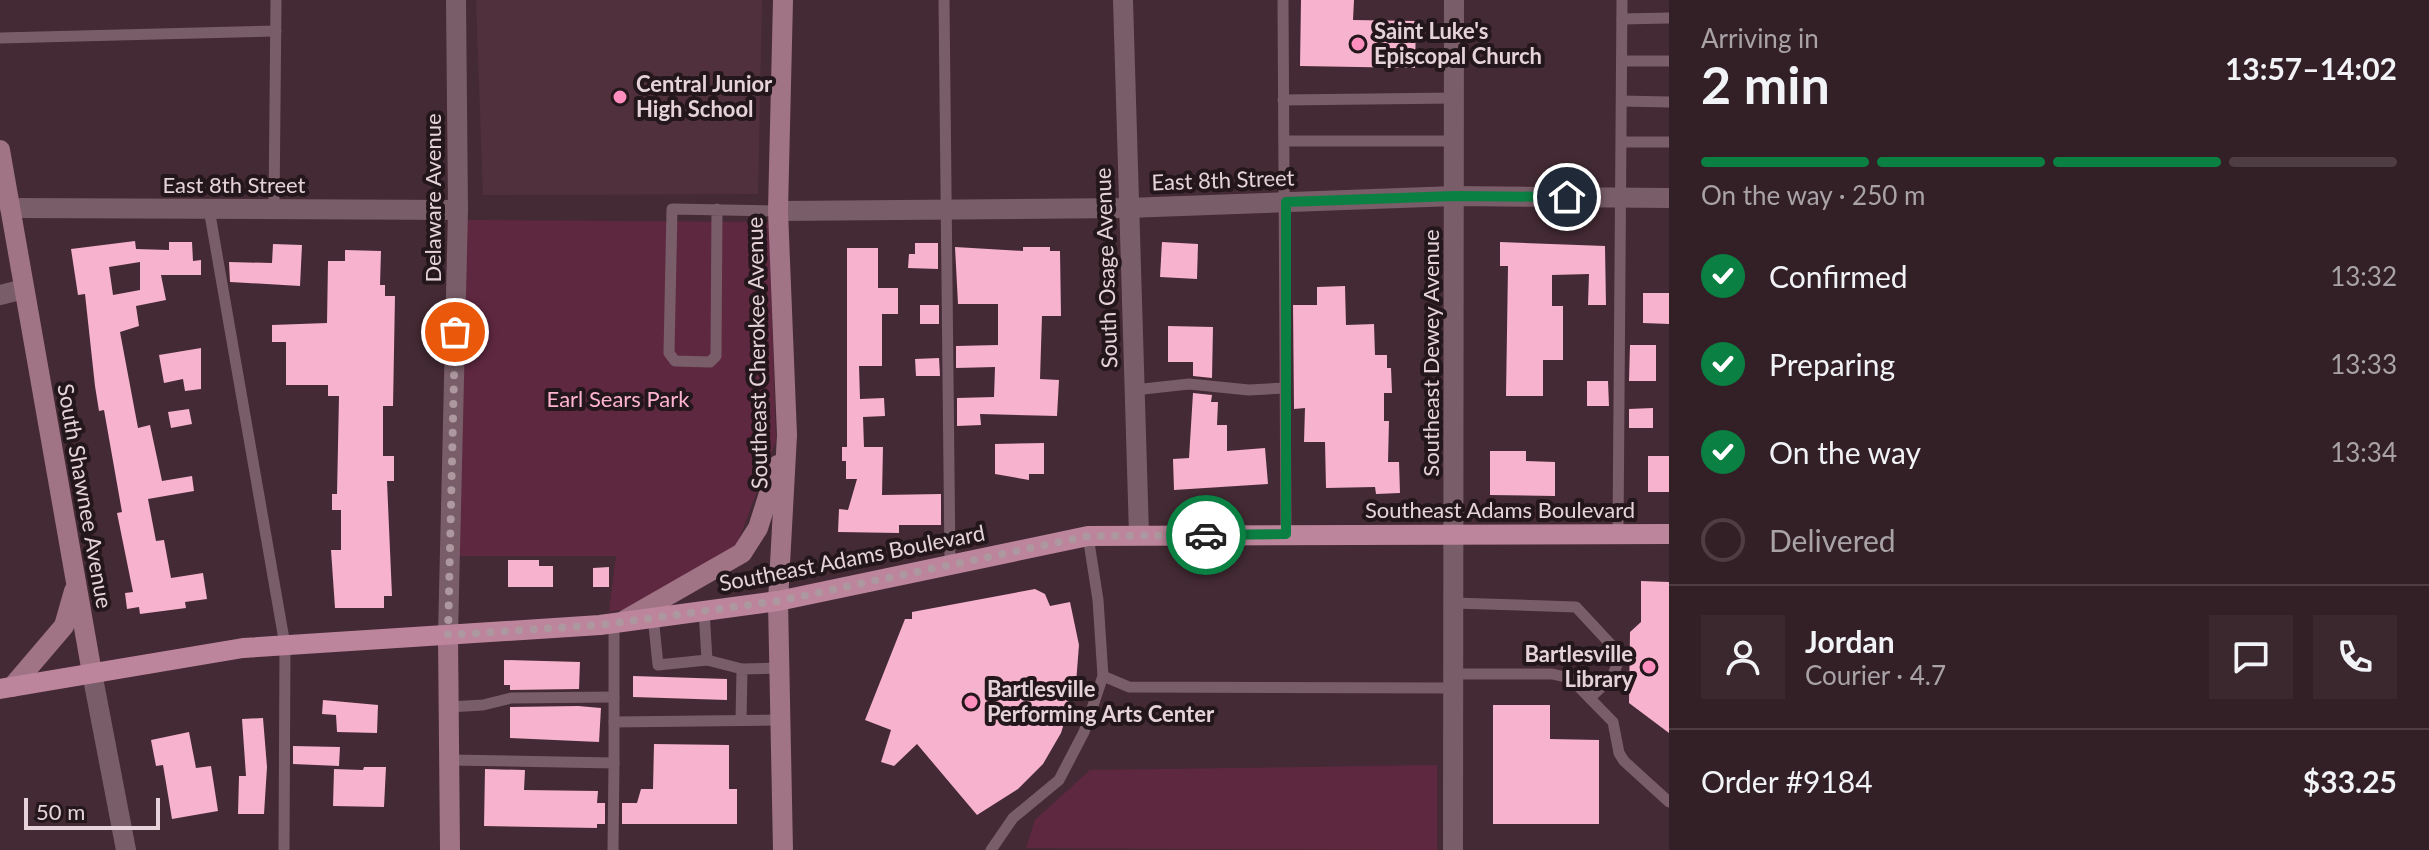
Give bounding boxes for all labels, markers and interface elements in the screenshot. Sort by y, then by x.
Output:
place label: Saint Luke's Episcopal Church [1374,17,1542,69]
text: Arriving in [1701,22,1819,54]
marker: Saint Luke's Episcopal Church [1349,35,1367,53]
text: 13:57–14:02 [2225,50,2397,86]
text: 2 min [1701,53,1830,115]
place label: Central Junior High School [636,70,773,122]
marker: Central Junior High School [611,88,629,106]
street label: Delaware Avenue [419,113,446,283]
pin [1533,163,1601,231]
street label: East 8th Street [1151,164,1295,195]
street label: South Osage Avenue [1089,167,1122,369]
street label: East 8th Street [162,171,306,198]
icon: home [1545,175,1589,219]
text: On the way · 250 m [1701,179,1925,211]
street label: Southeast Cherokee Avenue [741,217,772,489]
street label: Southeast Dewey Avenue [1417,229,1444,477]
icon: check [1701,254,1745,298]
text: Confirmed [1769,258,1908,294]
text: 13:32 [2330,260,2397,292]
pin [421,298,489,366]
icon: bag [433,310,477,354]
icon: check [1701,342,1745,386]
text: Preparing [1769,346,1895,382]
text: 13:33 [2330,348,2397,380]
street label: South Shawnee Avenue [52,381,119,610]
park label: Earl Sears Park [547,385,690,412]
icon: check [1701,430,1745,474]
text: On the way [1769,434,1921,470]
text: 13:34 [2330,436,2397,468]
courier [1166,495,1246,575]
street label: Southeast Adams Boulevard [1365,496,1635,523]
icon: car [1184,513,1228,557]
street label: Southeast Adams Boulevard [717,518,987,597]
text: Delivered [1769,522,1896,558]
button: person [1701,615,1785,699]
button: chat [2209,615,2293,699]
button: phone [2313,615,2397,699]
text: Jordan [1805,623,1895,659]
place label: Bartlesville Library [1525,640,1633,692]
marker: Bartlesville Library [1640,658,1658,676]
text: Courier · 4.7 [1805,659,1946,691]
place label: Bartlesville Performing Arts Center [987,675,1215,727]
marker: Bartlesville Performing Arts Center [962,693,980,711]
text: Order #9184 [1701,763,1873,799]
text: $33.25 [2303,763,2397,799]
scale bar [24,794,160,830]
text: 50 m [36,798,85,825]

